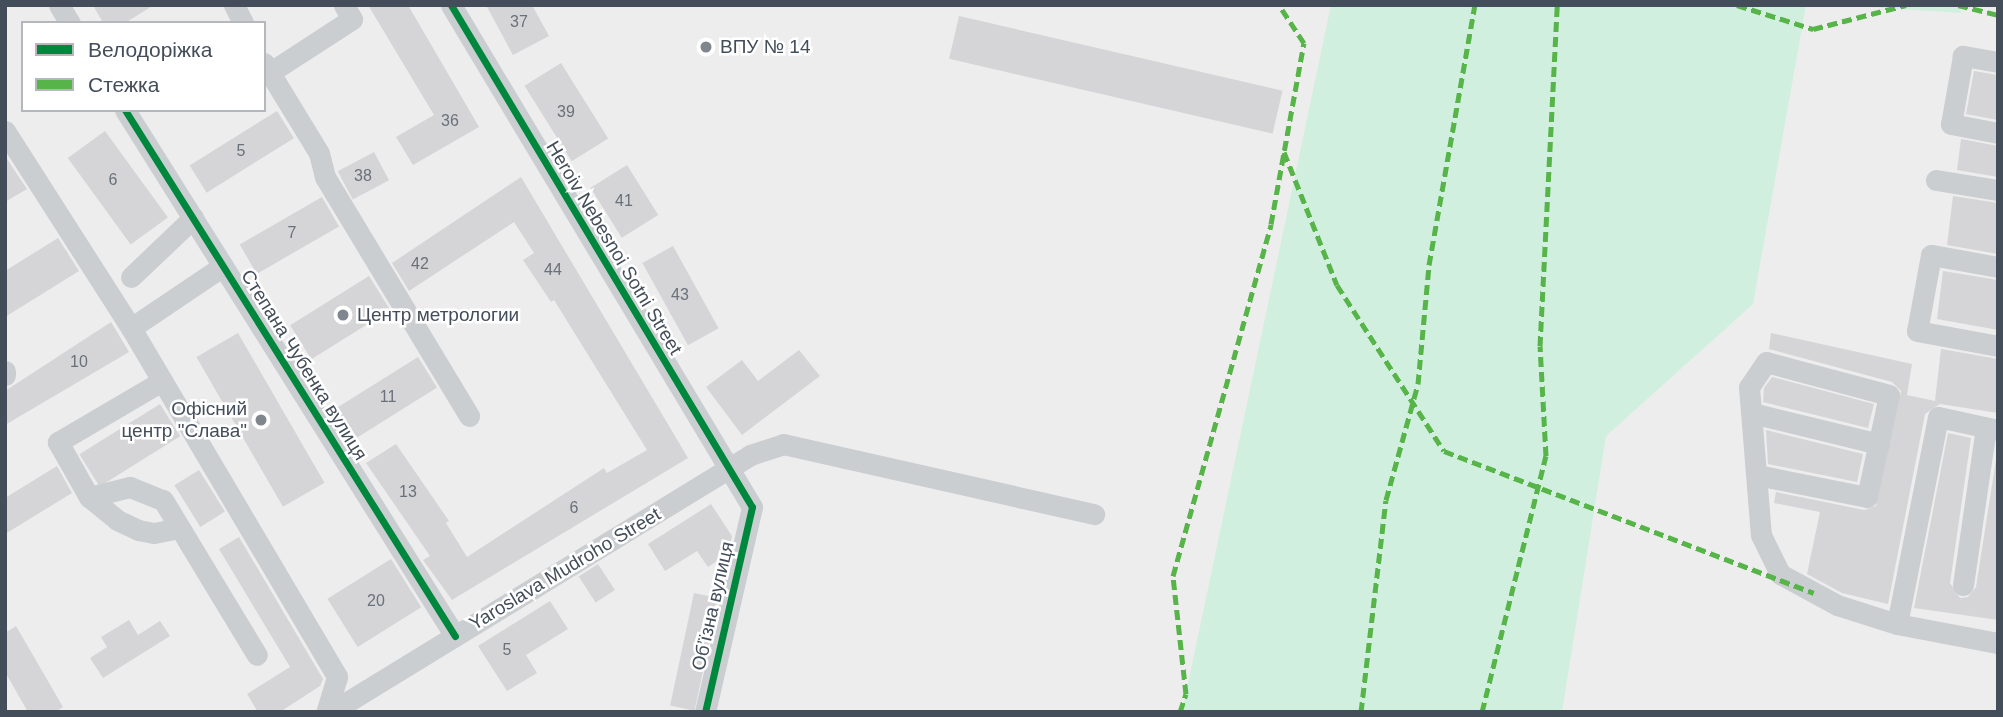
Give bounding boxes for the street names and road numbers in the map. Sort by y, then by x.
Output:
street label: Heroiv Nebesnoi Sotni Street [541,137,687,359]
street label: Степана Чубенка вулиця [236,266,372,464]
street label: Yaroslava Mudroho Street [465,503,665,635]
street label: Об’їзна вулиця [687,539,739,673]

